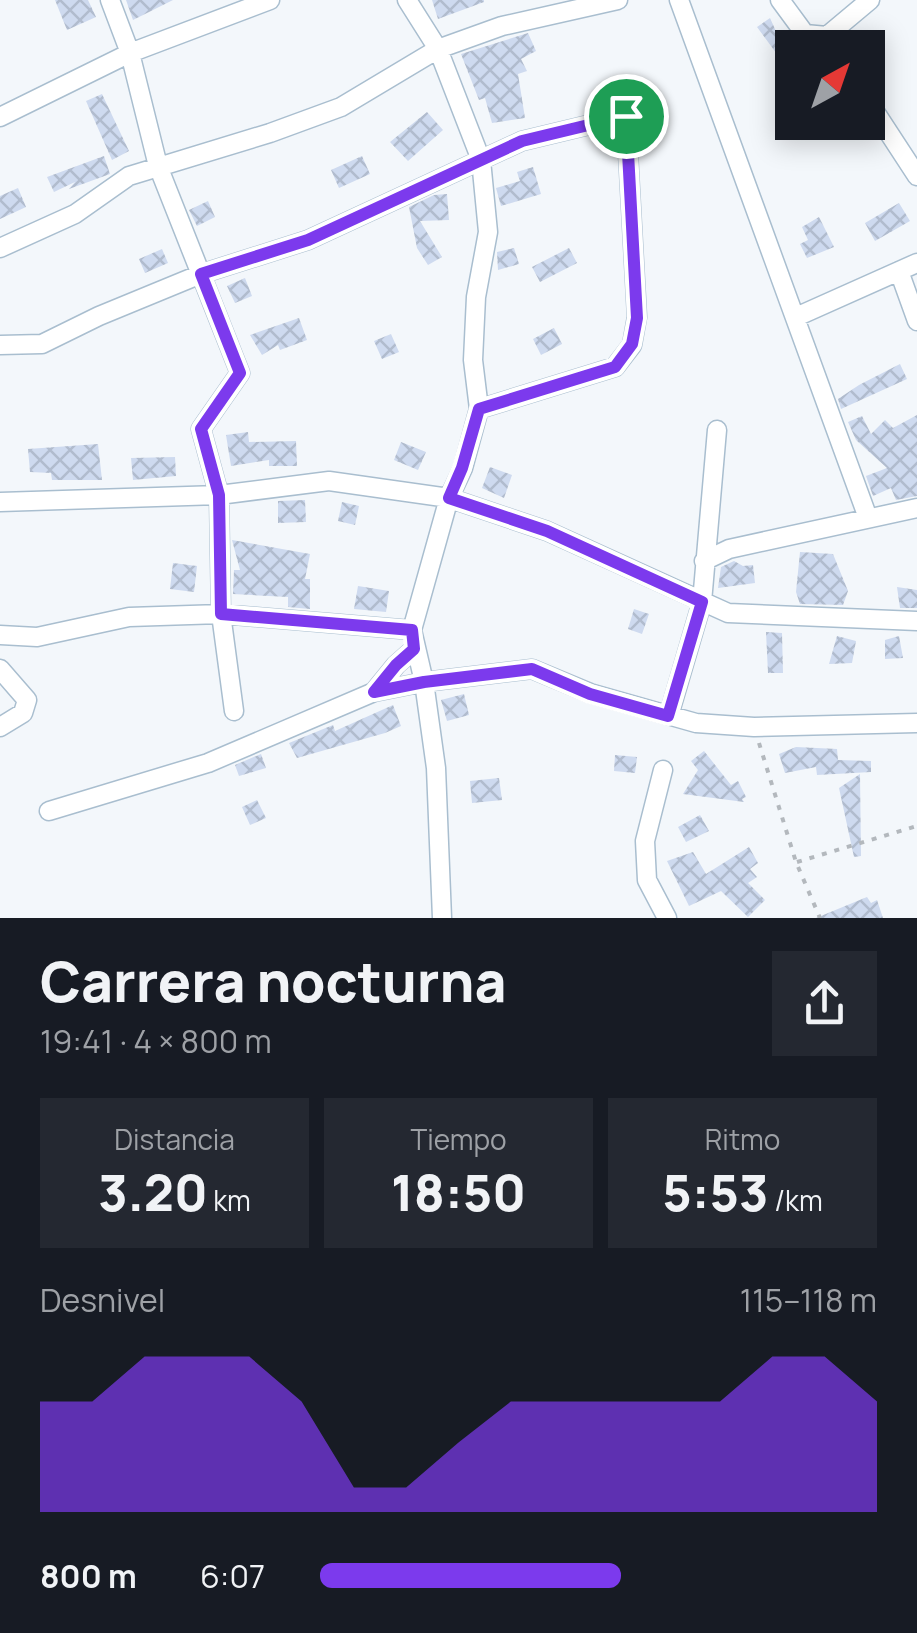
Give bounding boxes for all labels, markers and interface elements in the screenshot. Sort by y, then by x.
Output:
north arrow [775,30,885,140]
map controls [775,30,885,140]
pin [584,74,669,159]
icon: arrive [599,89,654,144]
text: Carrera nocturna [40,943,507,1019]
button: share [772,951,877,1056]
text: 19:41 · 4 × 800 m [40,1019,272,1063]
text: Distancia [114,1120,235,1158]
text: Tiempo [410,1120,507,1158]
text: Ritmo [705,1120,780,1158]
text: 3.20 [98,1158,208,1226]
text: 18:50 [391,1158,526,1226]
text: 5:53 [662,1158,769,1226]
text: km [208,1181,251,1219]
text: /km [769,1181,823,1219]
text: Desnivel [40,1278,165,1322]
text: 115–118 m [740,1278,877,1322]
text: 800 m [40,1554,137,1598]
text: 6:07 [200,1554,265,1598]

